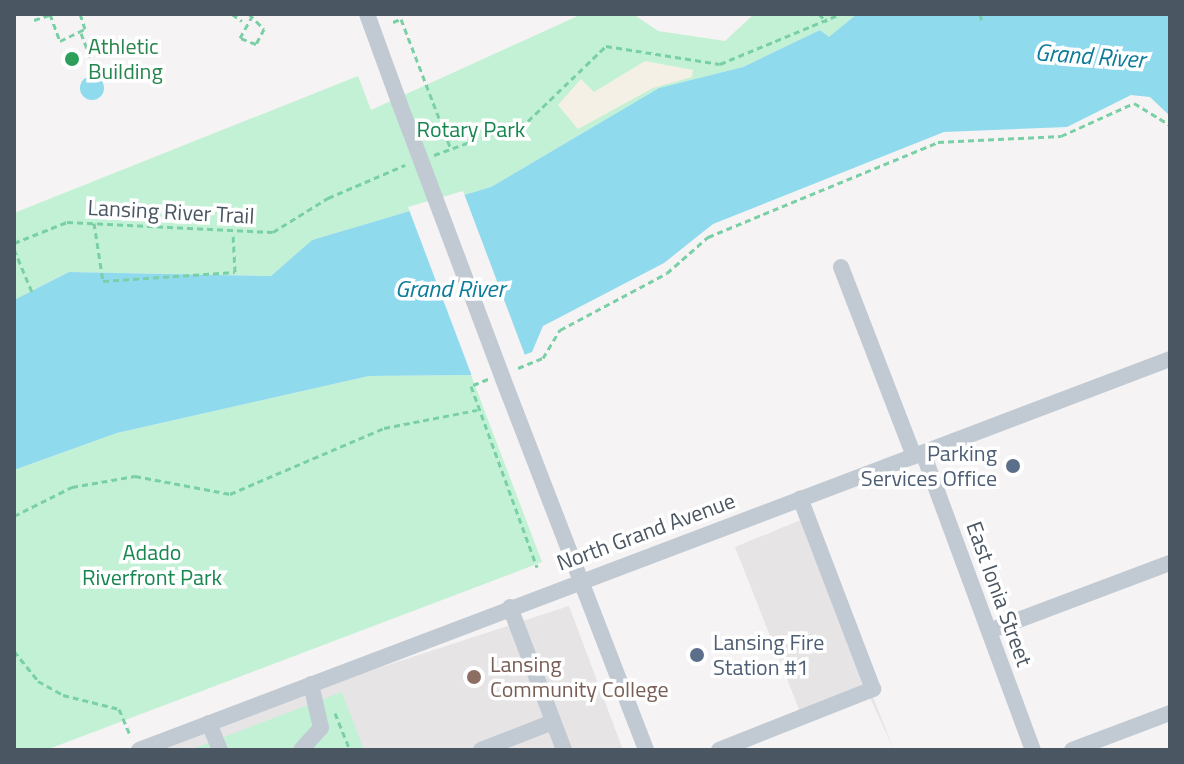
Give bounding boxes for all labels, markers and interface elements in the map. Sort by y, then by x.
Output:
place label: Athletic Building [88,33,163,84]
water label: Grand River [1034,38,1146,74]
marker: Athletic Building [63,50,81,68]
park label: Rotary Park [417,117,525,143]
street label: Lansing River Trail [87,194,255,230]
water label: Grand River [395,275,505,303]
place label: Parking Services Office [861,440,997,492]
marker: Parking Services Office [1004,457,1022,475]
street label: North Grand Avenue [553,488,739,576]
street label: East Ionia Street [961,518,1037,670]
park label: Adado Riverfront Park [82,539,222,590]
place label: Lansing Fire Station #1 [713,629,824,680]
marker: Lansing Fire Station #1 [688,646,706,664]
place label: Lansing Community College [490,651,669,702]
marker: Lansing Community College [465,668,483,686]

